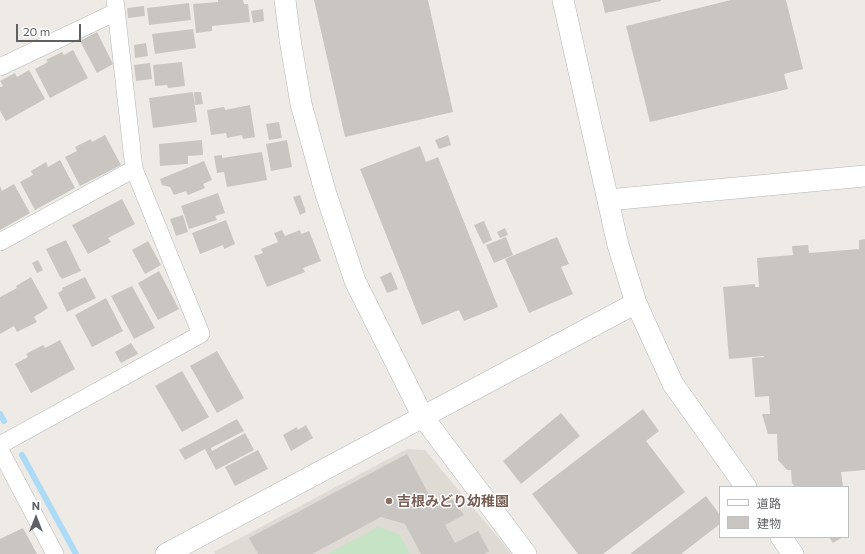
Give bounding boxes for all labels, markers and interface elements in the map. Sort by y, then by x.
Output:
scale bar [18,16,83,42]
text: 20 m [23,24,50,38]
legend [719,486,849,538]
place label: 吉根みどり幼稚園 [397,493,509,509]
marker: 吉根みどり幼稚園 [384,496,394,506]
text: 道路 [757,496,781,510]
north arrow [16,498,56,538]
text: N [32,499,40,512]
text: 建物 [757,516,781,530]

